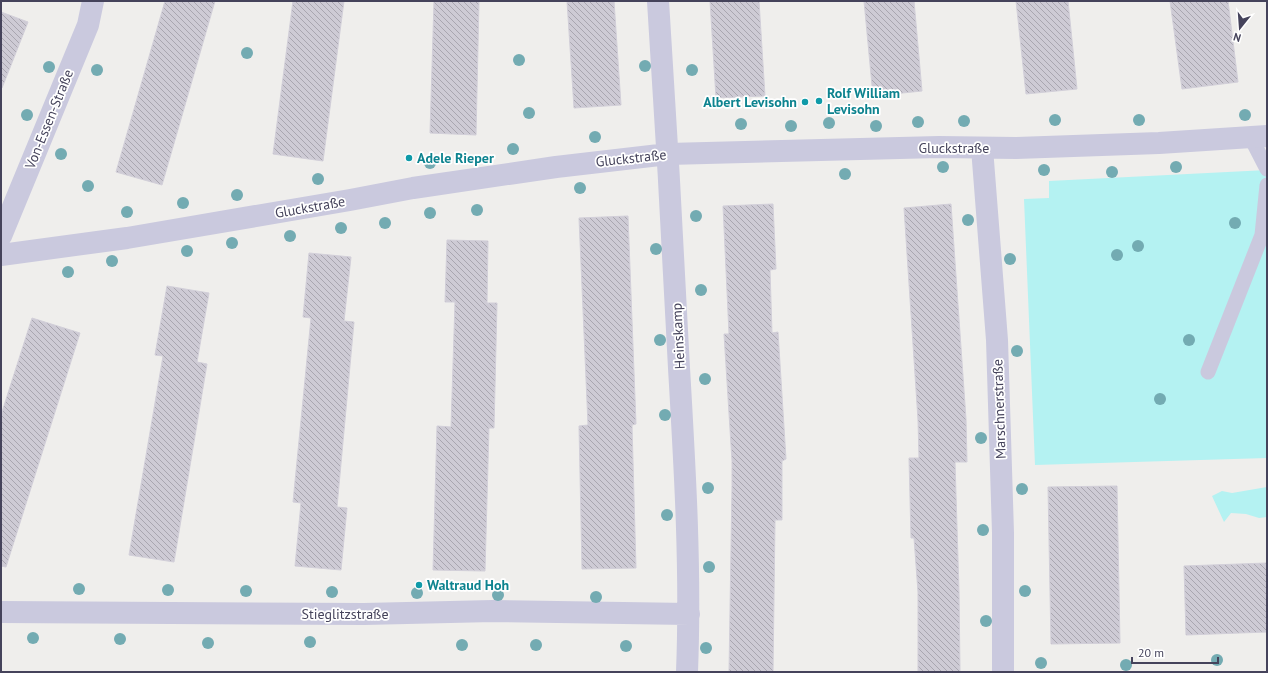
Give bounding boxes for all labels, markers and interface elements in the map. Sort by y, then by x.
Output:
north arrow [1220,8,1260,48]
text: N [1232,30,1243,45]
street label: Von-Essen-Straße [20,67,77,172]
place label: Rolf William Levisohn [827,84,900,118]
place label: Albert Levisohn [703,93,797,111]
marker: Rolf William Levisohn [814,96,824,106]
marker: Albert Levisohn [800,97,810,107]
street label: Gluckstraße [919,139,989,157]
street label: Gluckstraße [595,145,667,171]
place label: Adele Rieper [417,149,494,167]
marker: Adele Rieper [404,153,414,163]
street label: Gluckstraße [273,192,347,222]
street label: Heinskamp [667,302,689,370]
street label: Marschnerstraße [988,359,1010,459]
place label: Waltraud Hoh [427,576,509,594]
marker: Waltraud Hoh [414,580,424,590]
street label: Stieglitzstraße [302,605,389,623]
scale bar [1132,639,1218,665]
text: 20 m [1138,645,1164,660]

